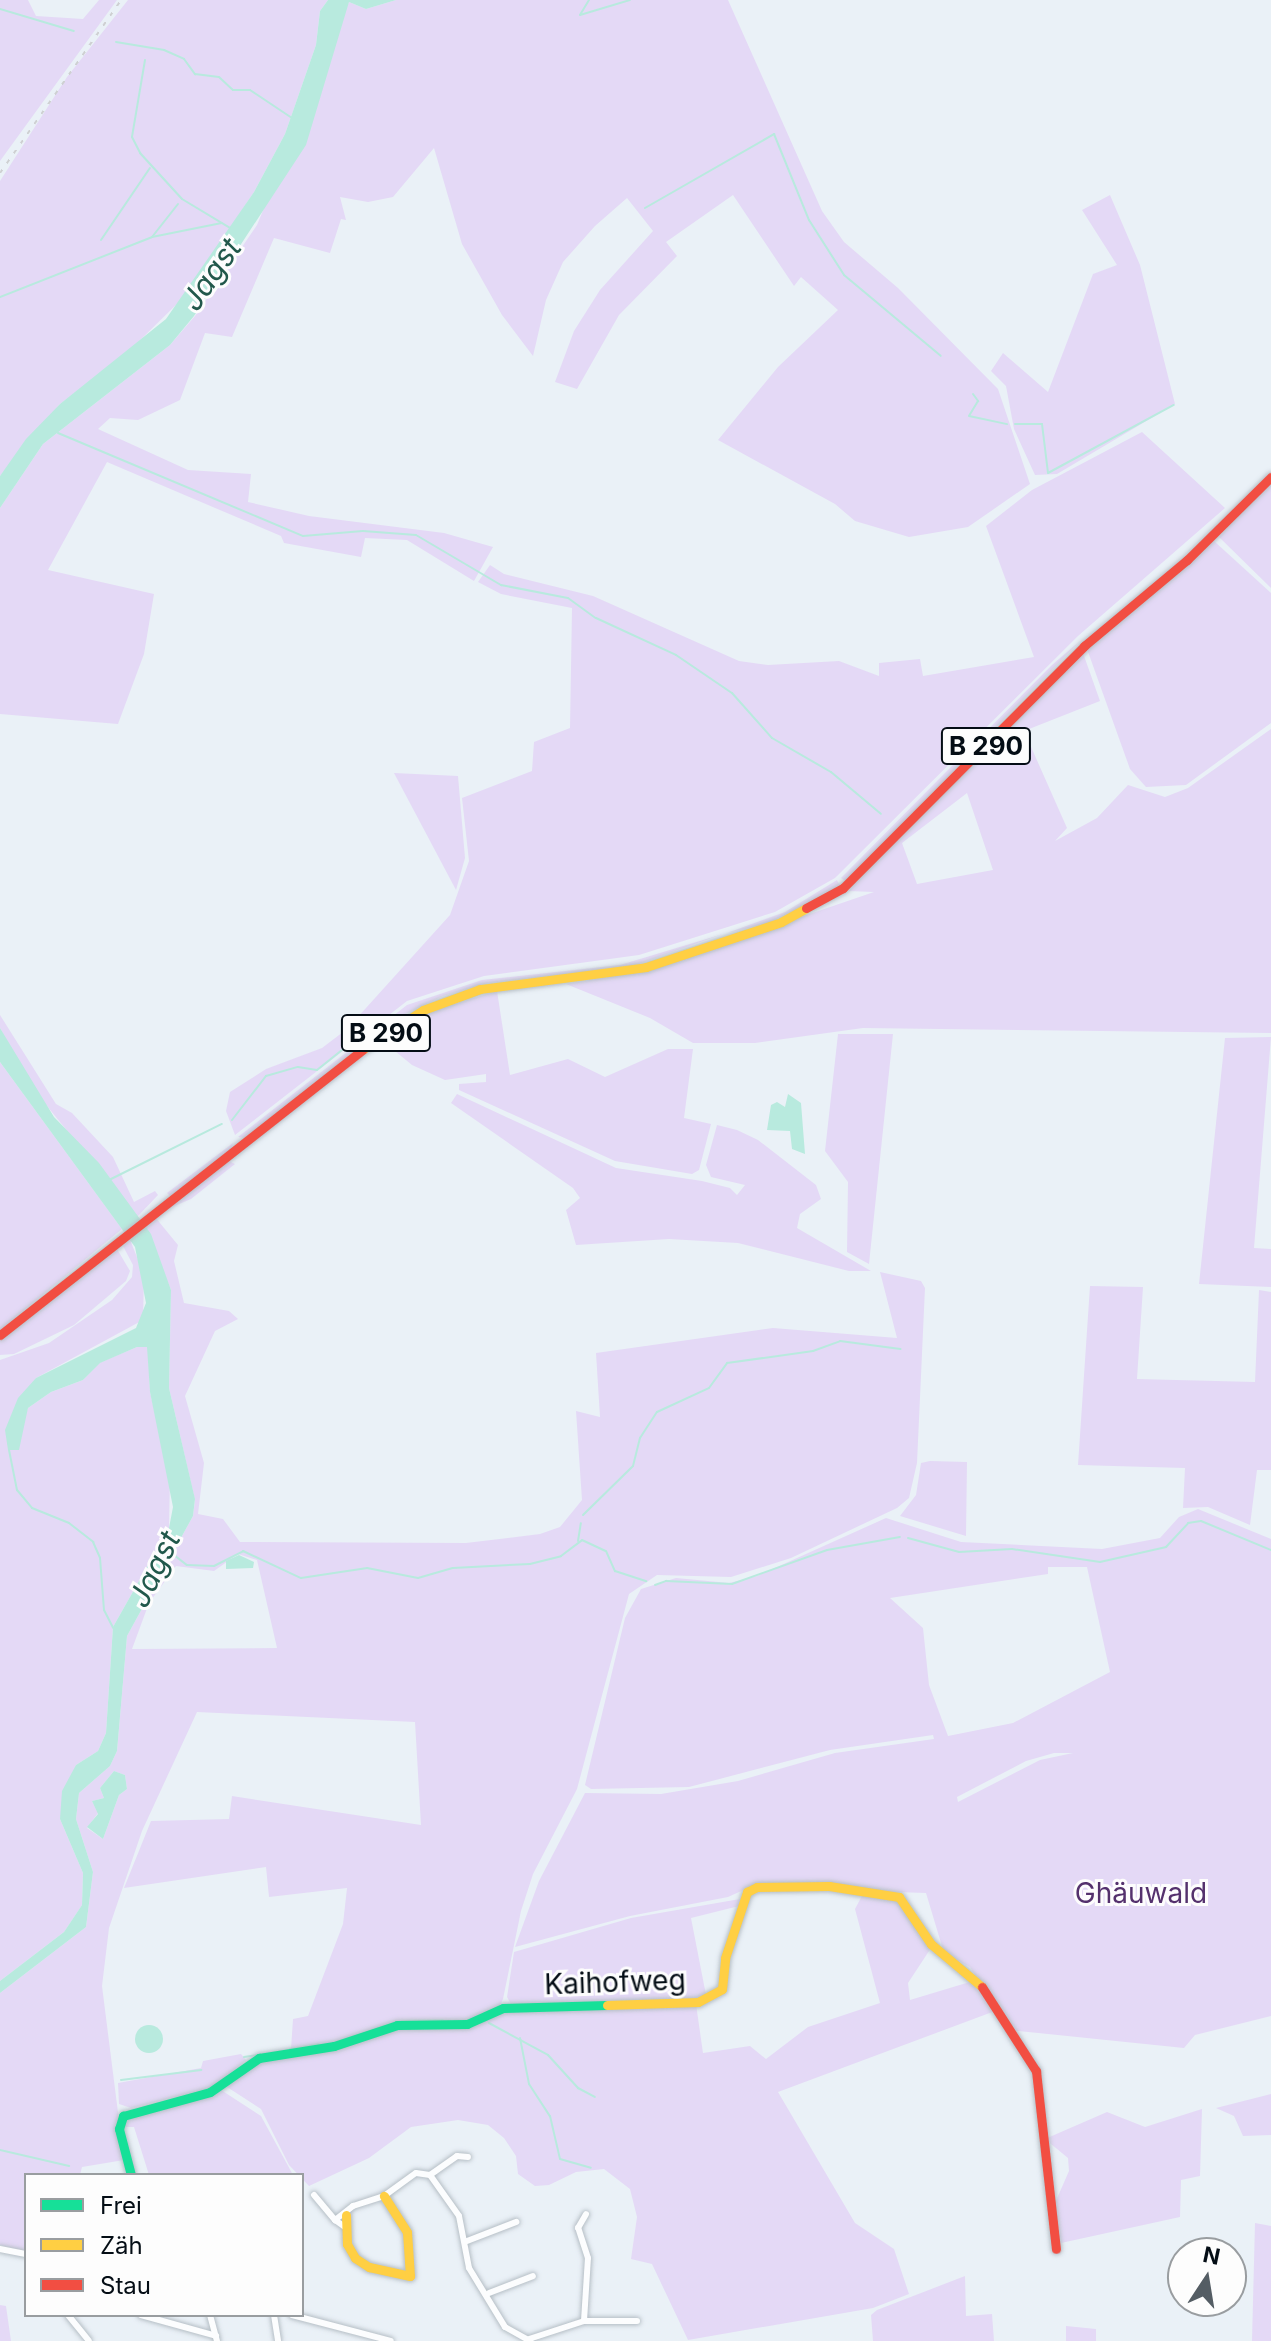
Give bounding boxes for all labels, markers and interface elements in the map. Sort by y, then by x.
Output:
water label: Jagst [173,231,249,317]
road number: B 290 [940,724,1032,768]
road number: B 290 [340,1011,432,1055]
water label: Jagst [120,1525,188,1613]
park label: Ghäuwald [1075,1876,1207,1910]
street label: Kaihofweg [544,1963,686,2001]
legend [24,2173,304,2317]
text: Frei [100,2191,142,2220]
text: Zäh [100,2231,143,2260]
north arrow [1167,2237,1247,2317]
text: N [1201,2241,1222,2270]
text: Stau [100,2271,151,2300]

